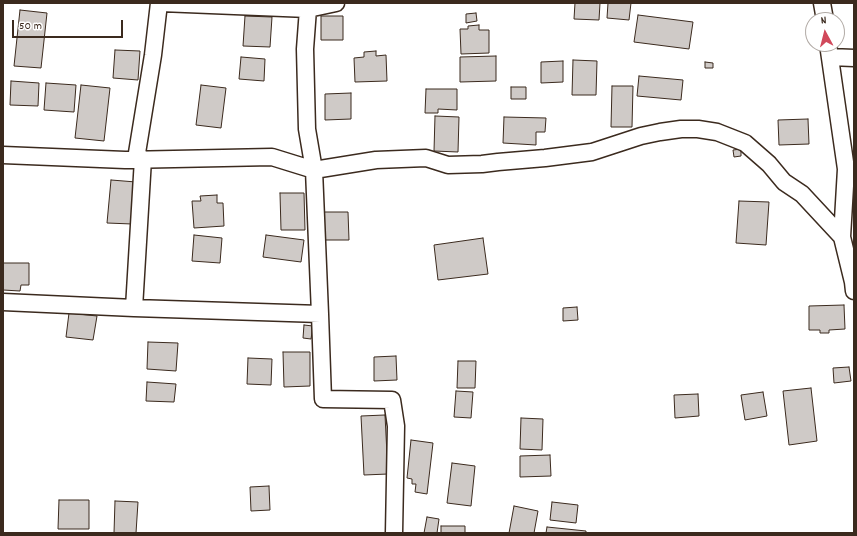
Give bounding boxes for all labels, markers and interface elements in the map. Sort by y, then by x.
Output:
scale bar [14,12,125,38]
north arrow [805,12,845,52]
text: N [820,13,827,29]
text: 50 m [19,18,42,35]

